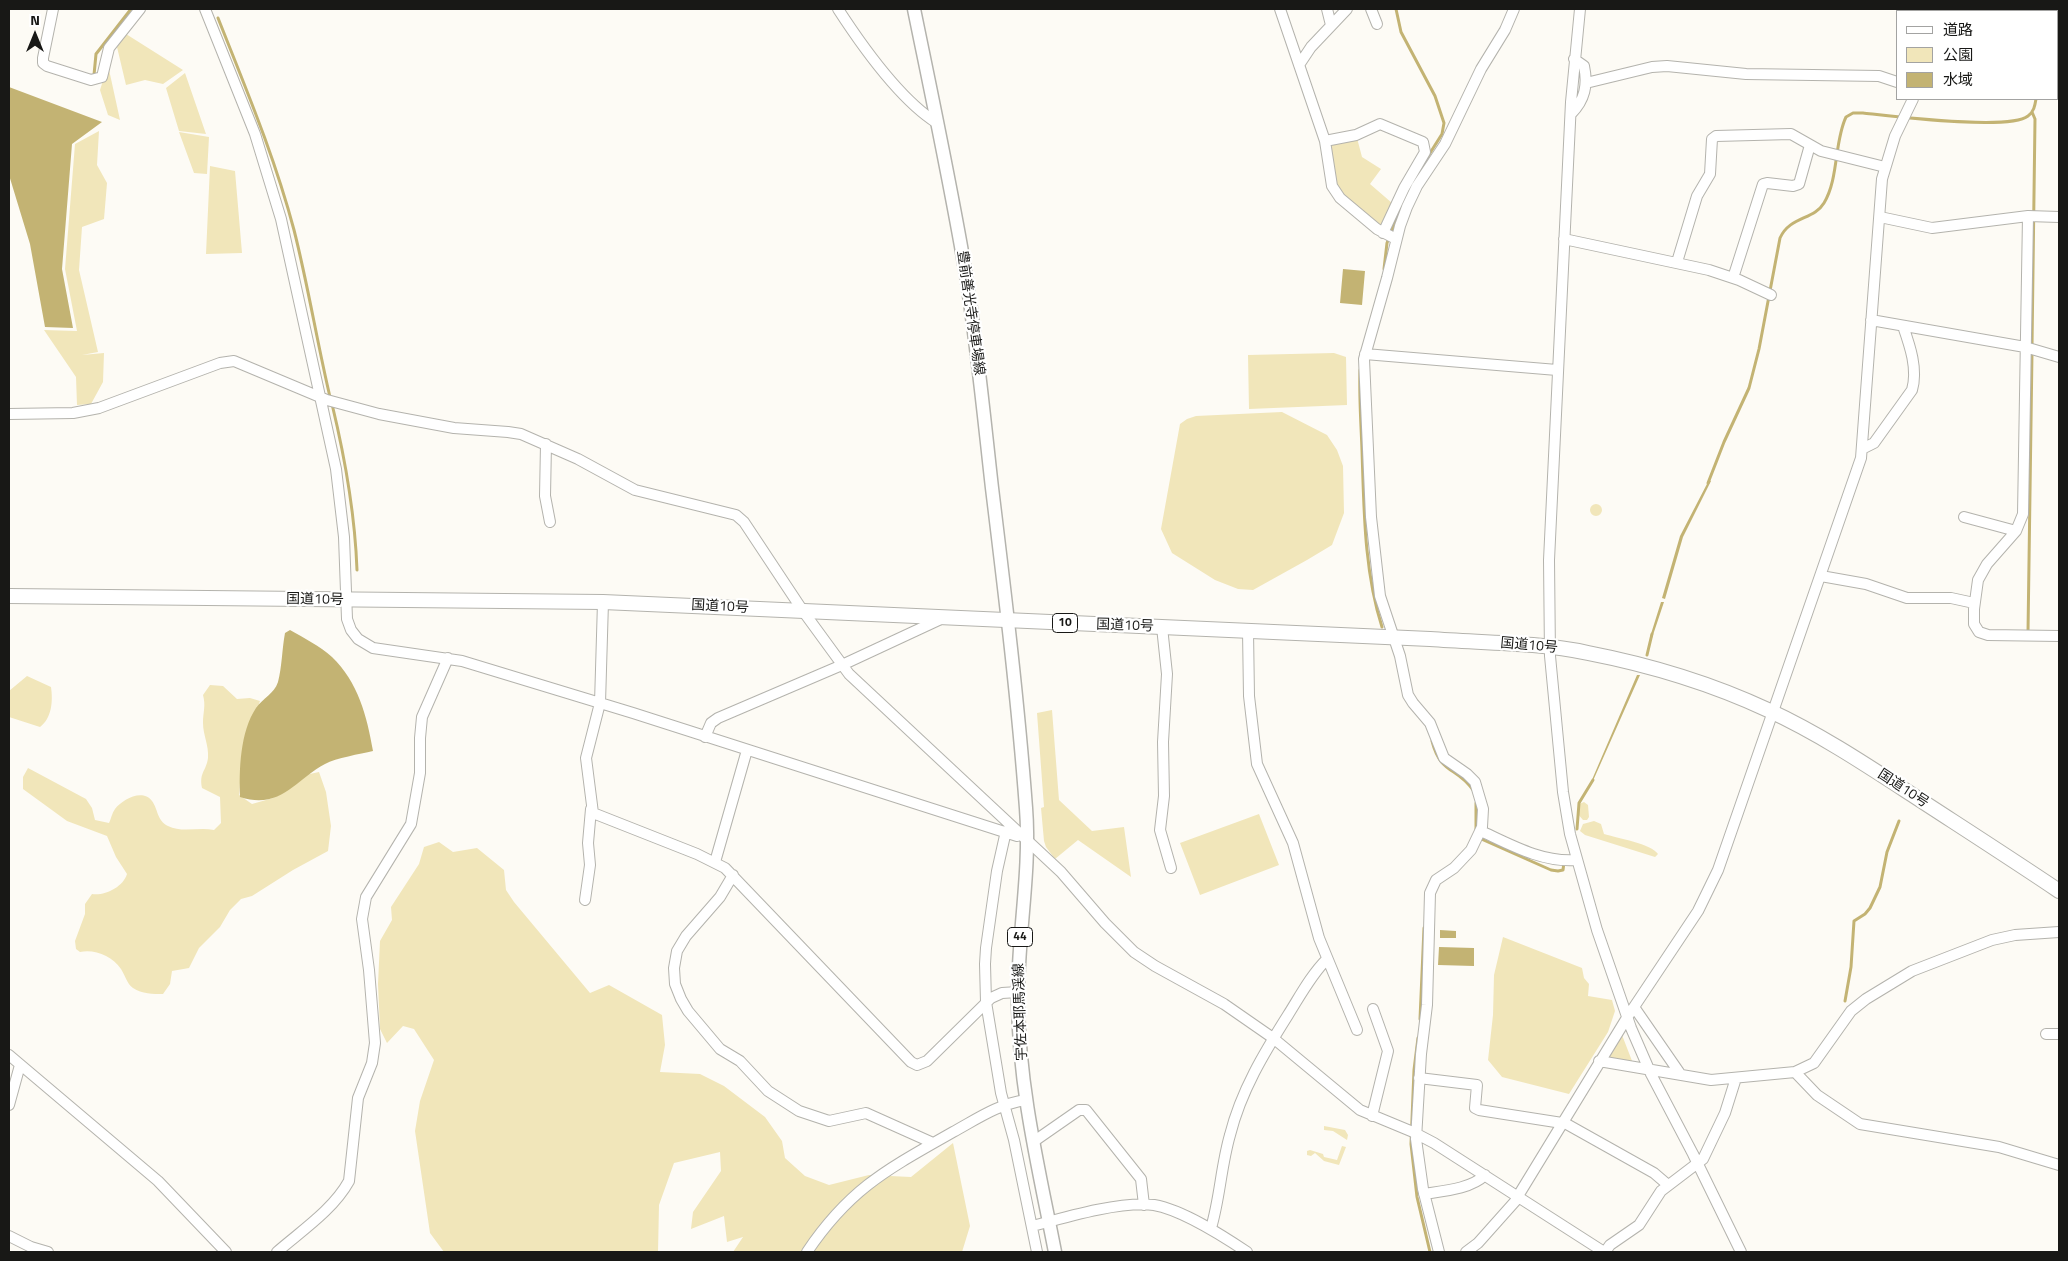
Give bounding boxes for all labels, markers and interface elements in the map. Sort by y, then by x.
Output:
text: N [30,9,40,30]
north arrow [10,10,60,60]
legend [1896,10,2058,100]
text: 道路 [1943,18,1973,41]
text: 公園 [1943,43,1973,66]
text: 水域 [1943,68,1973,91]
street label: 豊前善光寺停車場線 [953,249,987,377]
street label: 国道10号 [286,591,344,609]
street label: 国道10号 [691,597,749,617]
road number: 10 [1052,614,1078,632]
street label: 国道10号 [1096,617,1154,635]
street label: 国道10号 [1500,635,1558,657]
street label: 国道10号 [1874,766,1932,812]
road number: 44 [1008,928,1032,946]
street label: 宇佐本耶馬渓線 [1011,963,1031,1061]

